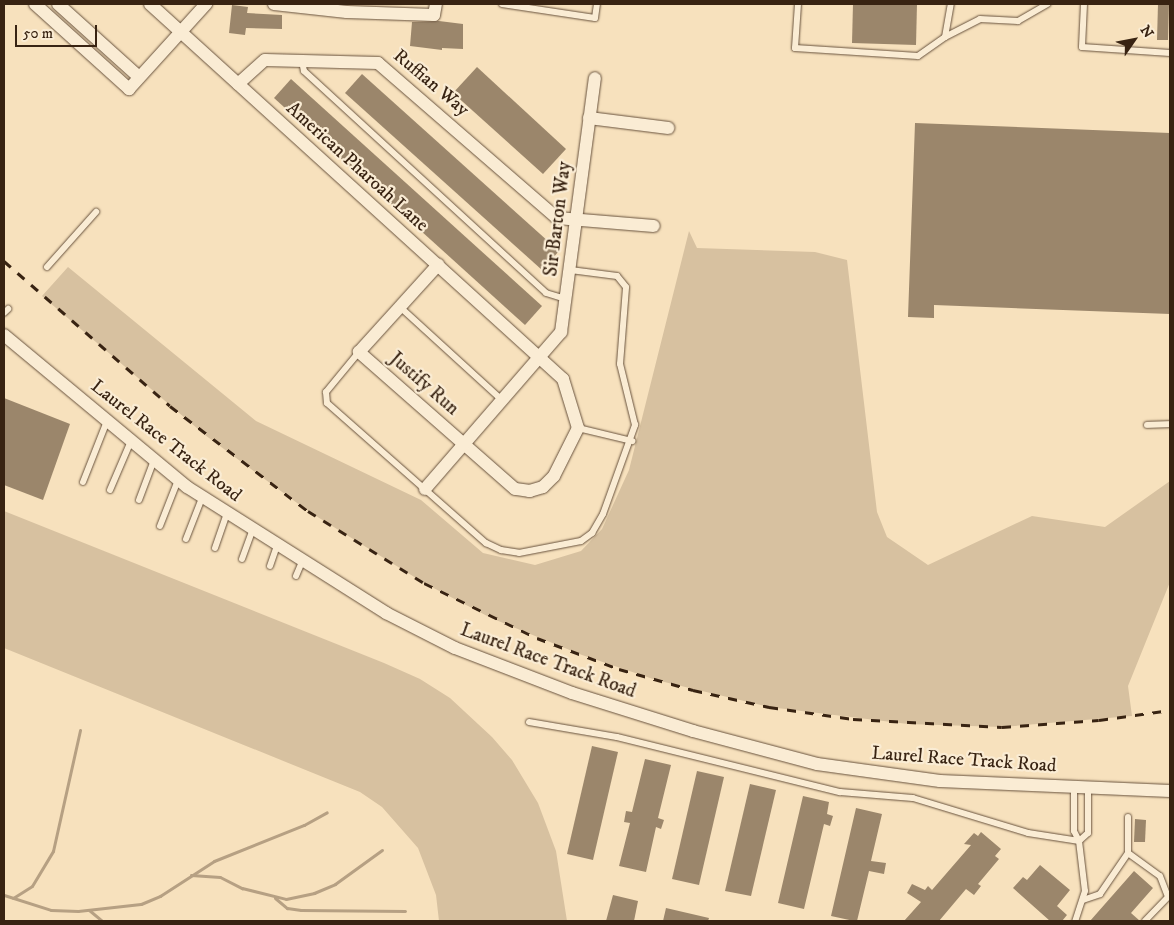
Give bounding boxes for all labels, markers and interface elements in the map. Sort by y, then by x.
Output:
scale bar [18,15,100,47]
north arrow [1109,15,1159,65]
text: N [1136,22,1157,42]
text: 50 m [23,24,53,43]
street label: Ruffian Way [388,45,474,121]
street label: American Pharoah Lane [281,97,433,237]
street label: Sir Barton Way [540,160,576,278]
street label: Justify Run [385,348,463,420]
street label: Laurel Race Track Road [86,375,246,507]
street label: Laurel Race Track Road [457,619,639,703]
street label: Laurel Race Track Road [871,742,1057,778]

